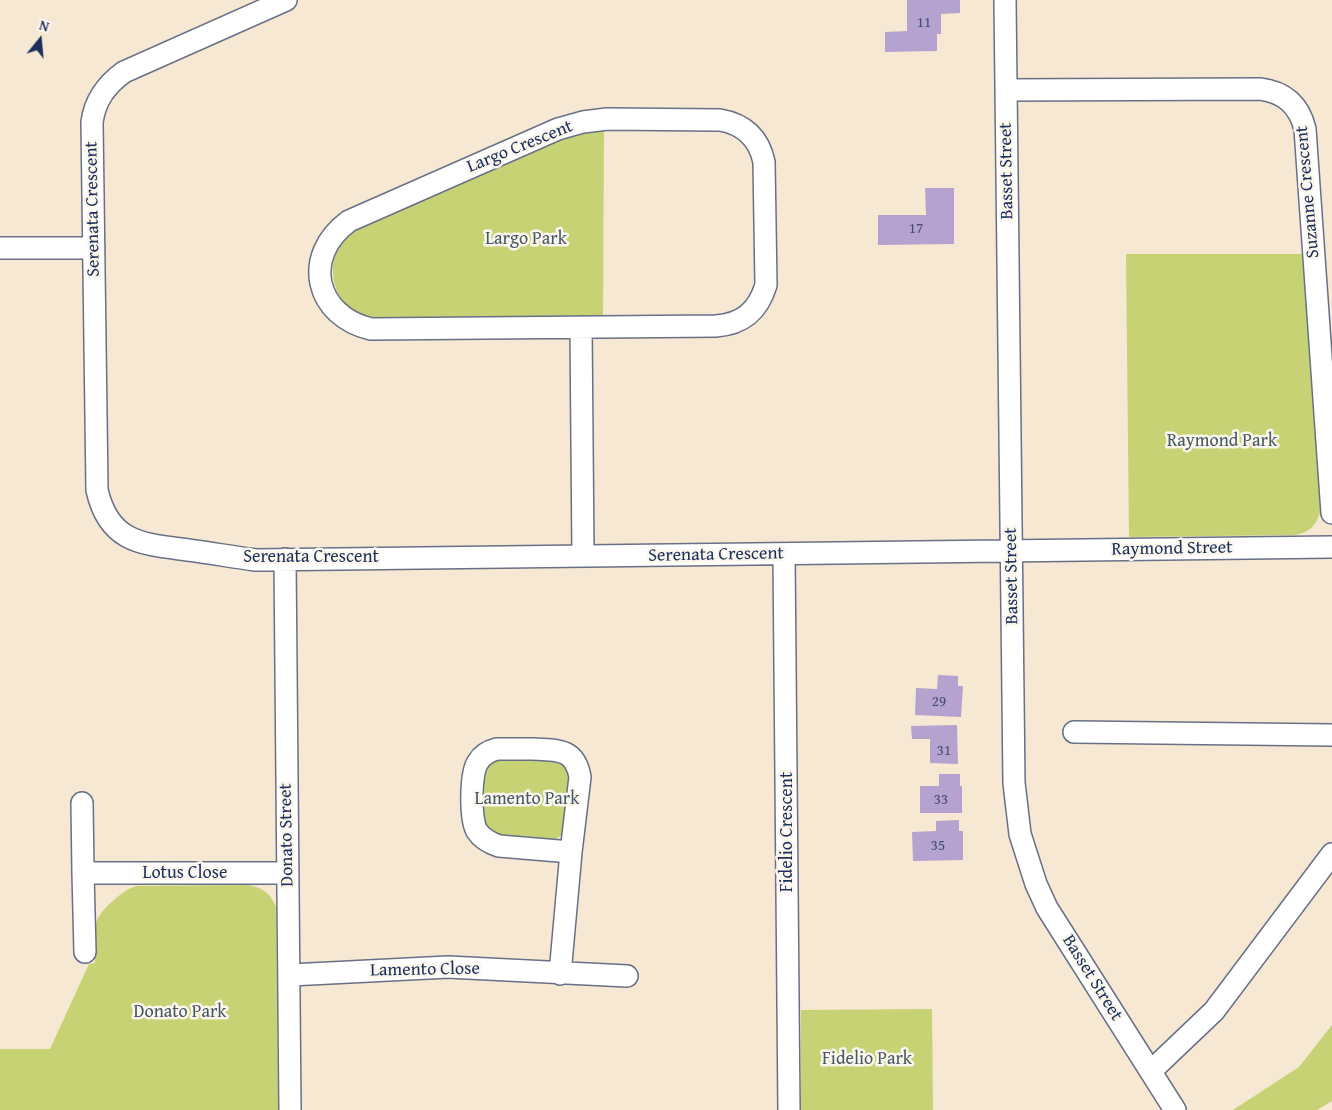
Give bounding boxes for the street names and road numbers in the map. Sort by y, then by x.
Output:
street label: Largo Crescent [464,116,576,178]
street label: Basset Street [995,122,1019,220]
street label: Suzanne Crescent [1291,125,1325,259]
street label: Serenata Crescent [81,141,105,277]
street label: Basset Street [1000,527,1024,625]
street label: Raymond Street [1111,537,1233,561]
street label: Serenata Crescent [648,543,784,567]
street label: Serenata Crescent [243,546,379,568]
street label: Fidelio Crescent [776,772,798,892]
street label: Donato Street [275,783,299,887]
street label: Lotus Close [143,862,227,884]
street label: Basset Street [1057,931,1127,1025]
street label: Lamento Close [370,958,480,982]

